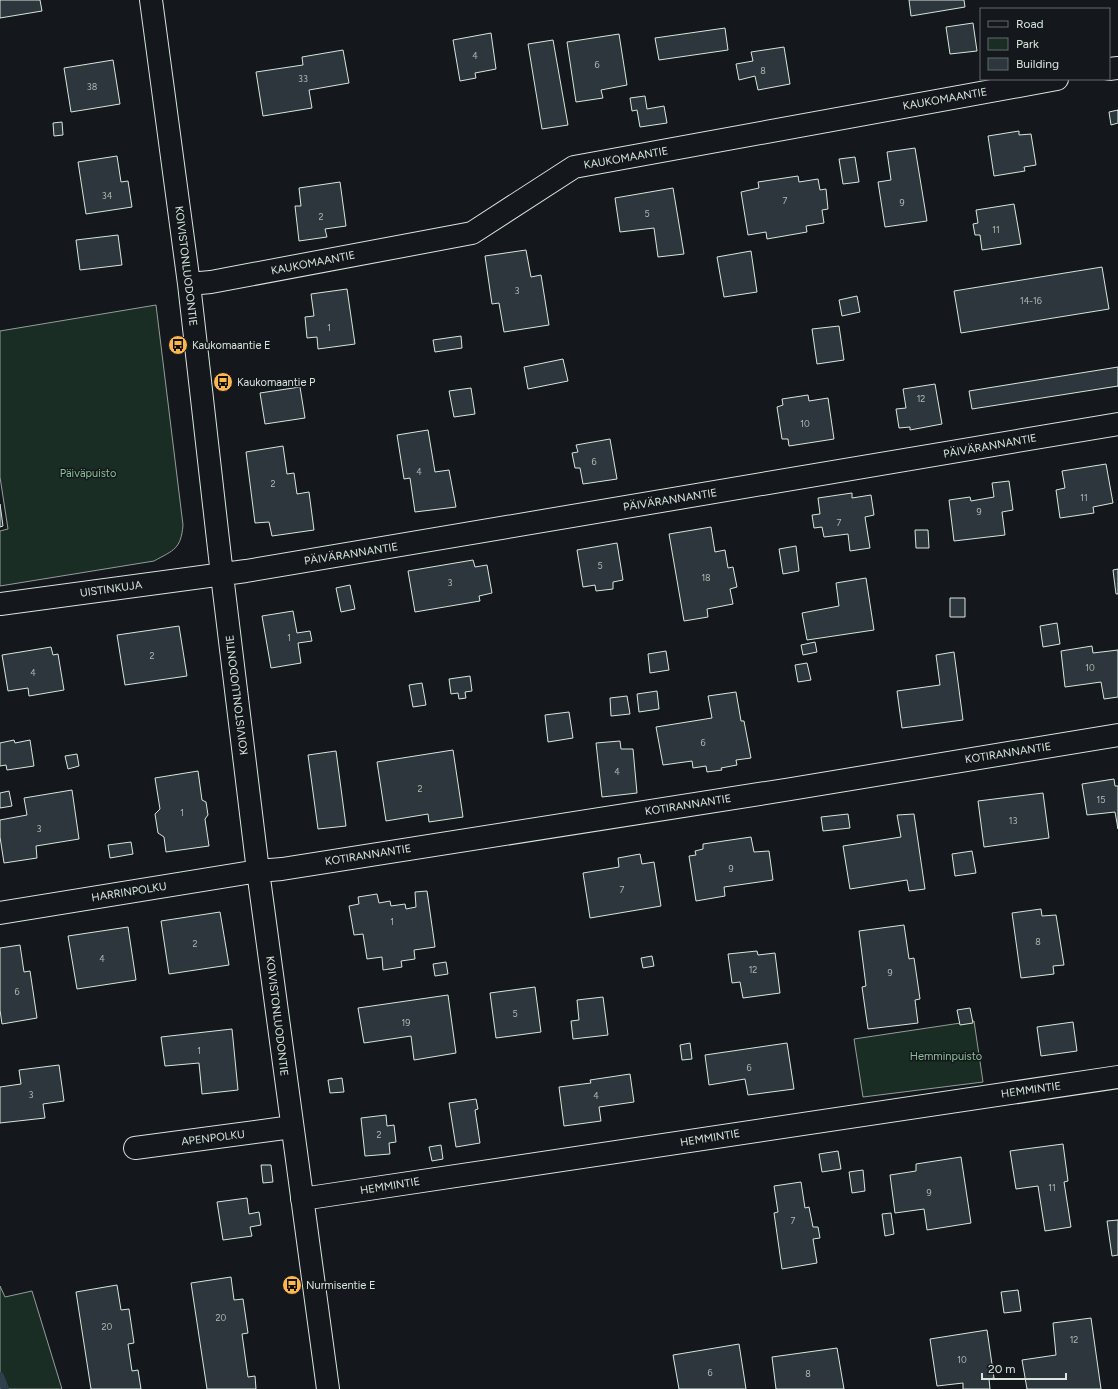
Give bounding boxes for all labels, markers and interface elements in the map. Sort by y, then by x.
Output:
legend [980,8,1110,80]
text: Road [1016,17,1044,31]
text: Park [1016,37,1039,51]
house number: 4 [472,50,478,61]
text: Building [1016,57,1059,71]
house number: 6 [594,59,600,70]
house number: 8 [760,65,766,76]
house number: 33 [298,73,308,84]
house number: 38 [87,81,98,92]
street label: KAUKOMAANTIE [902,85,988,113]
street label: KAUKOMAANTIE [583,144,669,172]
house number: 34 [102,190,113,201]
house number: 7 [783,195,788,206]
house number: 9 [899,197,905,208]
street label: KOIVISTONLUODONTIE [172,205,200,327]
house number: 5 [644,208,650,219]
house number: 2 [318,211,324,222]
house number: 11 [992,224,1000,235]
street label: KAUKOMAANTIE [270,248,356,278]
house number: 3 [515,285,520,296]
house number: 14-16 [1020,295,1042,306]
house number: 1 [327,322,331,333]
bus stop icon: Kaukomaantie E [167,334,189,356]
place label: Kaukomaantie E [192,339,271,352]
bus stop icon: Kaukomaantie P [212,371,234,393]
place label: Kaukomaantie P [237,376,316,389]
house number: 12 [917,393,925,404]
house number: 10 [800,418,810,429]
street label: PÄIVÄRANNANTIE [942,431,1038,461]
house number: 6 [591,456,597,467]
house number: 4 [416,466,422,477]
park label: Päiväpuisto [60,467,116,480]
house number: 2 [270,478,276,489]
street label: PÄIVÄRANNANTIE [622,486,718,514]
house number: 11 [1080,492,1088,503]
house number: 9 [976,506,982,517]
house number: 7 [837,517,842,528]
street label: PÄIVÄRANNANTIE [303,540,399,568]
house number: 5 [597,560,603,571]
house number: 18 [701,572,711,583]
house number: 3 [448,577,453,588]
street label: UISTINKUJA [79,578,143,600]
house number: 1 [287,632,291,643]
street label: KOIVISTONLUODONTIE [223,634,251,756]
house number: 2 [149,650,155,661]
house number: 10 [1085,662,1095,673]
house number: 4 [30,667,36,678]
house number: 6 [700,737,706,748]
street label: KOTIRANNANTIE [964,740,1052,766]
house number: 4 [614,766,620,777]
house number: 2 [417,783,423,794]
street label: KOTIRANNANTIE [644,792,732,818]
house number: 15 [1097,794,1105,805]
house number: 1 [180,807,184,818]
house number: 13 [1009,815,1017,826]
house number: 3 [37,823,42,834]
street label: KOTIRANNANTIE [324,842,412,868]
house number: 9 [728,863,734,874]
street label: HARRINPOLKU [90,880,168,904]
house number: 7 [620,884,625,895]
house number: 1 [390,916,394,927]
house number: 8 [1035,936,1041,947]
house number: 2 [192,938,198,949]
house number: 4 [99,953,105,964]
street label: KOIVISTONLUODONTIE [263,955,291,1077]
house number: 12 [749,964,757,975]
house number: 9 [887,967,893,978]
house number: 6 [14,986,20,997]
house number: 5 [512,1008,518,1019]
house number: 19 [402,1017,410,1028]
house number: 1 [197,1045,201,1056]
park label: Hemminpuisto [910,1050,982,1063]
house number: 6 [746,1062,752,1073]
street label: HEMMINTIE [1000,1079,1062,1101]
house number: 3 [29,1089,34,1100]
house number: 4 [593,1090,599,1101]
street label: HEMMINTIE [679,1127,741,1149]
street label: APENPOLKU [180,1128,246,1148]
house number: 2 [376,1129,382,1140]
street label: HEMMINTIE [359,1175,421,1197]
house number: 11 [1048,1182,1056,1193]
house number: 9 [926,1187,932,1198]
house number: 7 [791,1215,796,1226]
bus stop icon: Nurmisentie E [281,1274,303,1296]
place label: Nurmisentie E [306,1279,376,1292]
house number: 20 [216,1312,227,1323]
house number: 20 [102,1321,113,1332]
house number: 12 [1070,1334,1078,1345]
house number: 10 [957,1354,967,1365]
scale bar [982,1355,1066,1381]
text: 20 m [988,1362,1016,1376]
house number: 6 [707,1367,713,1378]
house number: 8 [805,1368,811,1379]

